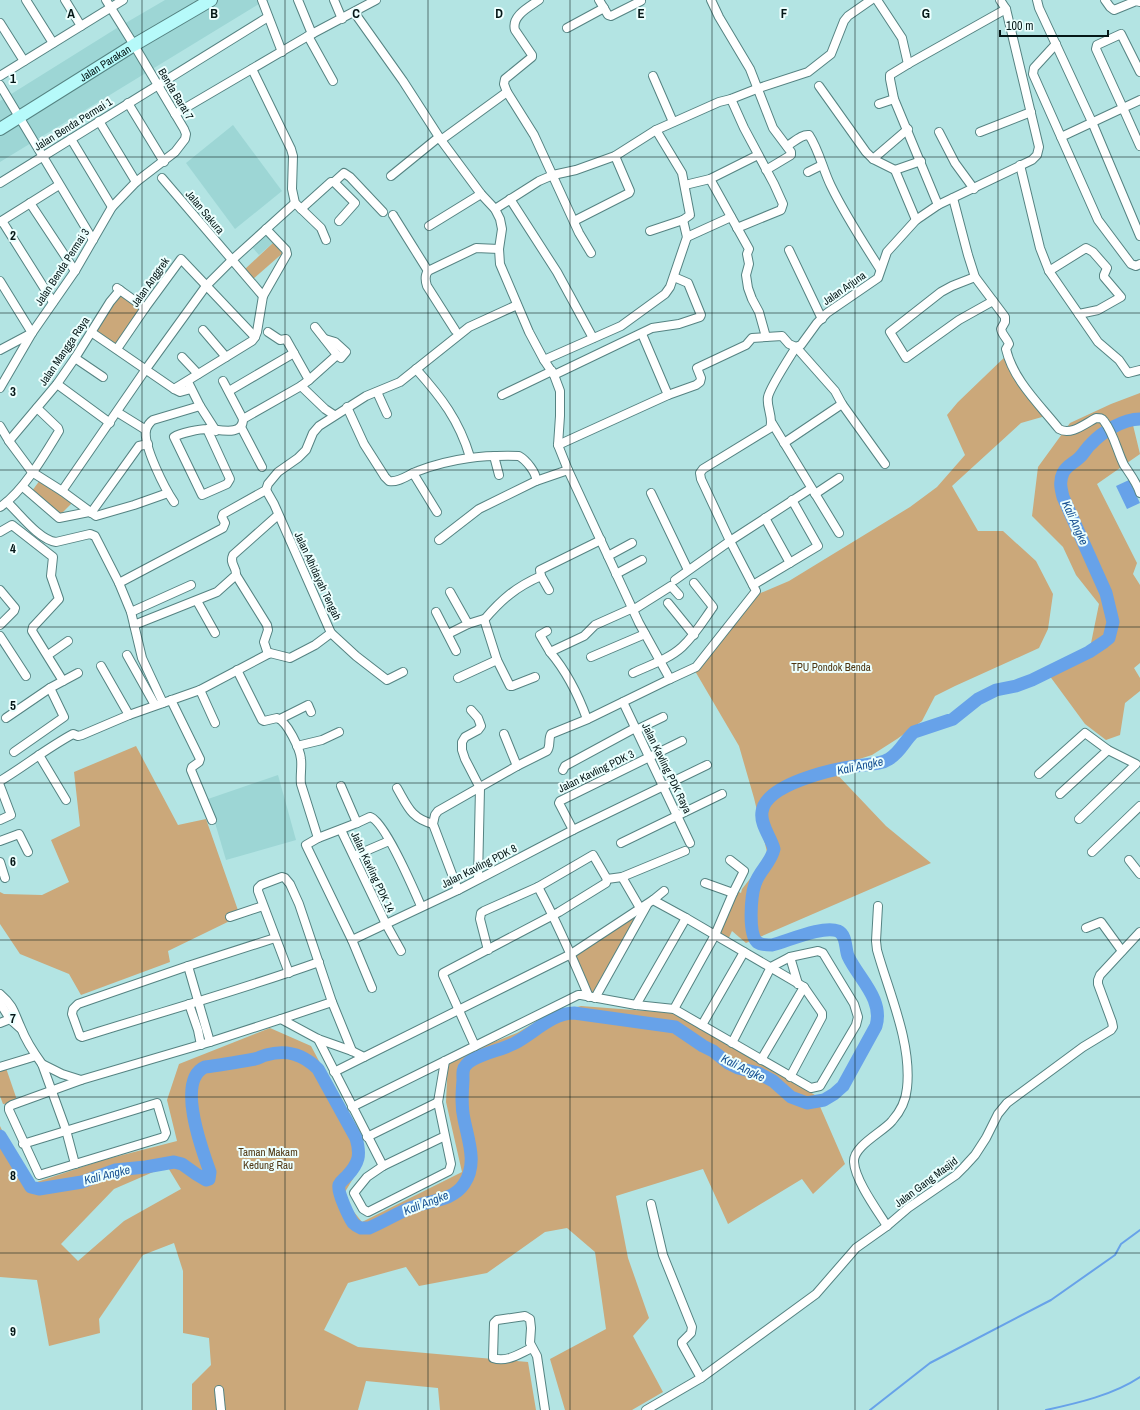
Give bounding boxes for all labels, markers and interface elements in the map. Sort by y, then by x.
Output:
text: A [67,5,75,22]
text: B [210,5,218,22]
text: C [352,5,360,22]
text: D [495,5,503,22]
text: E [637,5,645,22]
text: F [781,5,788,22]
text: G [922,5,930,22]
scale bar [1000,12,1108,38]
text: 100 m [1006,18,1033,34]
street label: Jalan Parakan [77,42,133,84]
street label: Benda Barat 7 [155,66,197,122]
text: 1 [10,70,16,87]
street label: Jalan Benda Permai 1 [31,94,115,154]
street label: Jalan Sakura [183,187,227,237]
street label: Jalan Benda Permai 3 [32,226,92,308]
text: 2 [10,227,16,244]
street label: Jalan Anggrek [128,254,172,309]
street label: Jalan Arjuna [820,268,868,308]
street label: Jalan Mangga Raya [36,314,92,388]
text: 3 [10,383,16,400]
water label: Kali Angke [1058,498,1092,548]
street label: Jalan Alhidayah Tengah [291,530,345,622]
text: 4 [10,540,16,557]
park label: TPU Pondok Benda [791,660,871,674]
text: 5 [10,697,16,714]
street label: Jalan Kavling PDK Raya [639,721,695,815]
street label: Jalan Kavling PDK 3 [556,747,636,795]
water label: Kali Angke [835,753,885,779]
street label: Jalan Kavling PDK 14 [348,829,398,915]
street label: Jalan Kavling PDK 8 [439,841,519,891]
text: 6 [10,853,16,870]
text: 7 [10,1010,16,1027]
water label: Kali Angke [718,1051,768,1086]
park label: Taman Makam Kedung Rau [238,1145,298,1172]
street label: Jalan Gang Masjid [892,1154,960,1210]
water label: Kali Angke [82,1161,132,1188]
text: 8 [10,1167,16,1184]
water label: Kali Angke [401,1187,451,1219]
text: 9 [10,1323,16,1340]

